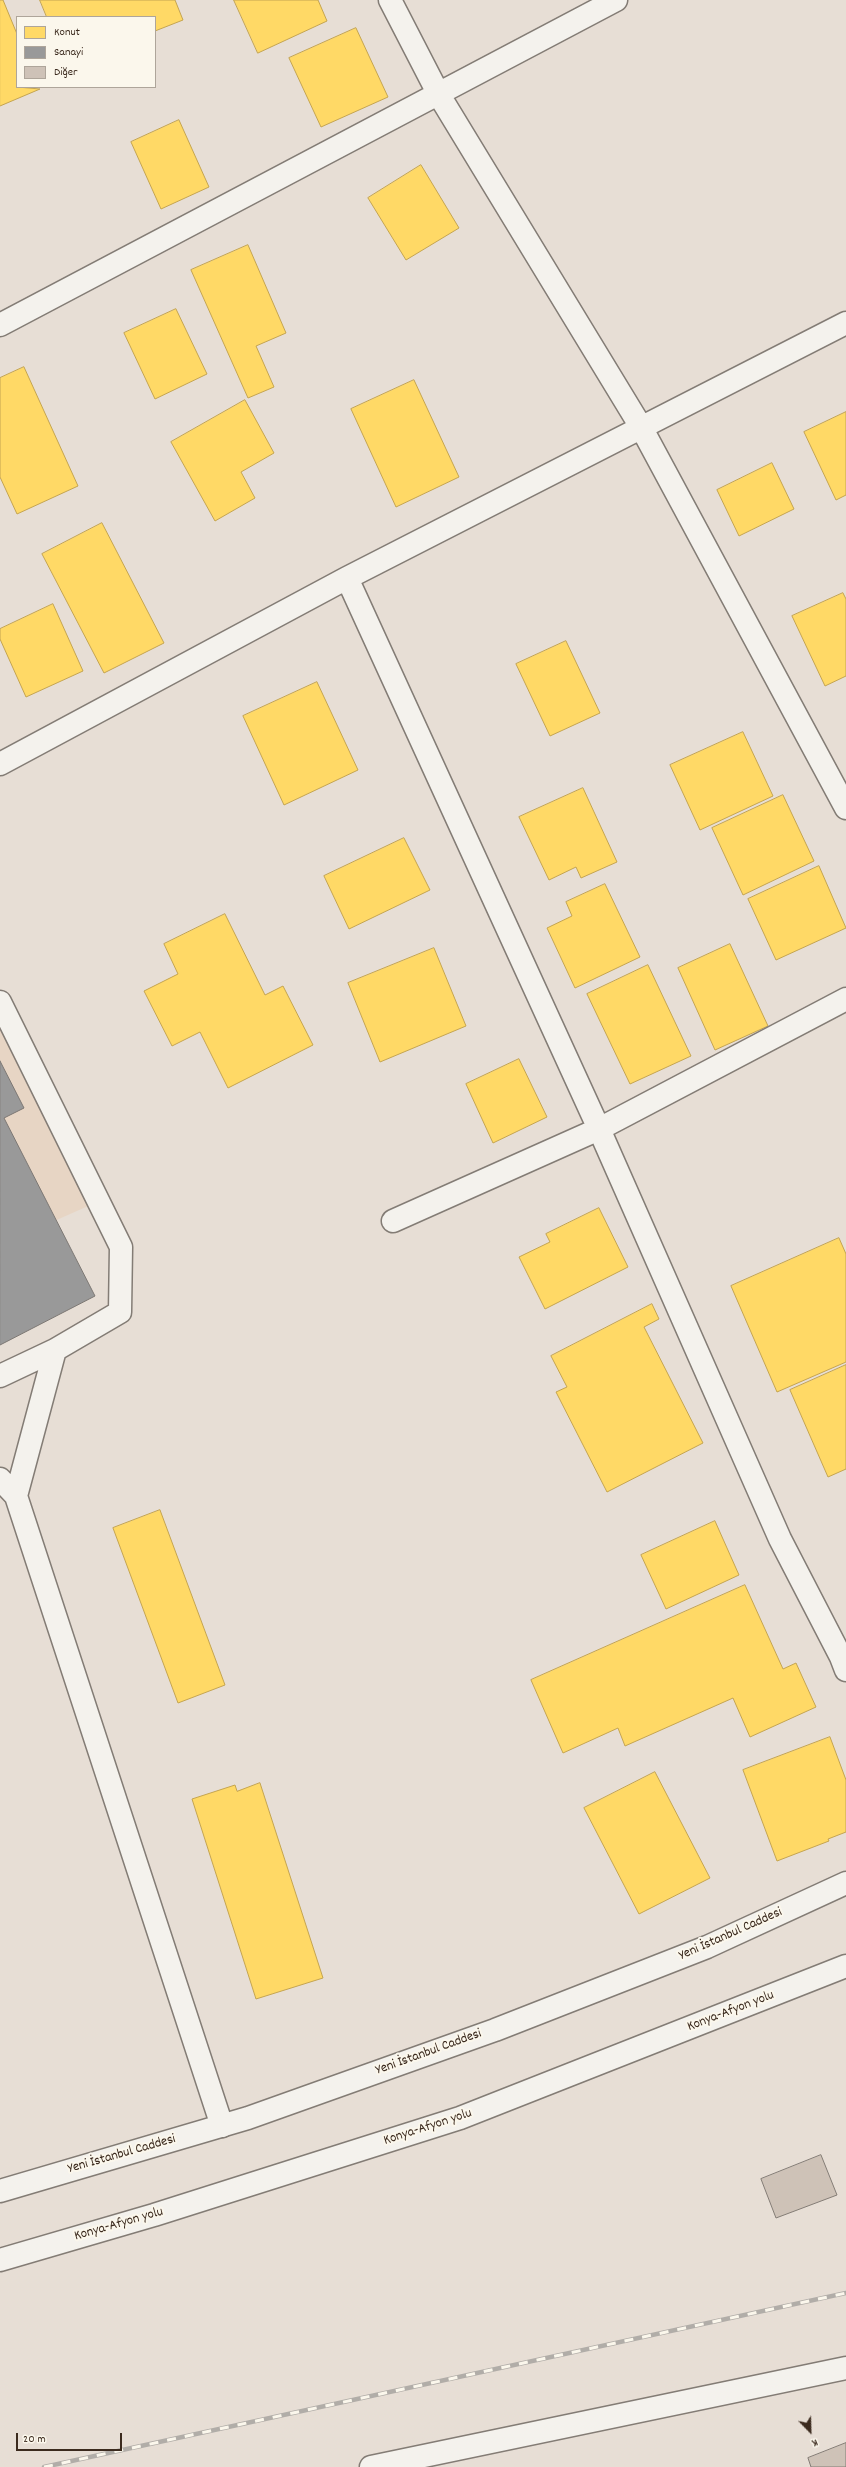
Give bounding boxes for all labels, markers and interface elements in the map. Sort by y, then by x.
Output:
legend [16,16,156,88]
text: Konut [54,24,80,41]
text: Sanayi [54,44,83,61]
text: Diğer [54,64,77,81]
street label: Yeni İstanbul Caddesi [677,1905,785,1965]
street label: Konya-Afyon yolu [685,1988,777,2036]
street label: Yeni İstanbul Caddesi [374,2026,484,2080]
street label: Konya-Afyon yolu [382,2106,474,2150]
street label: Yeni İstanbul Caddesi [66,2132,178,2178]
street label: Konya-Afyon yolu [73,2204,165,2246]
north arrow [790,2411,830,2451]
scale bar [18,2425,124,2451]
text: 20 m [23,2431,46,2448]
text: K [809,2434,820,2450]

